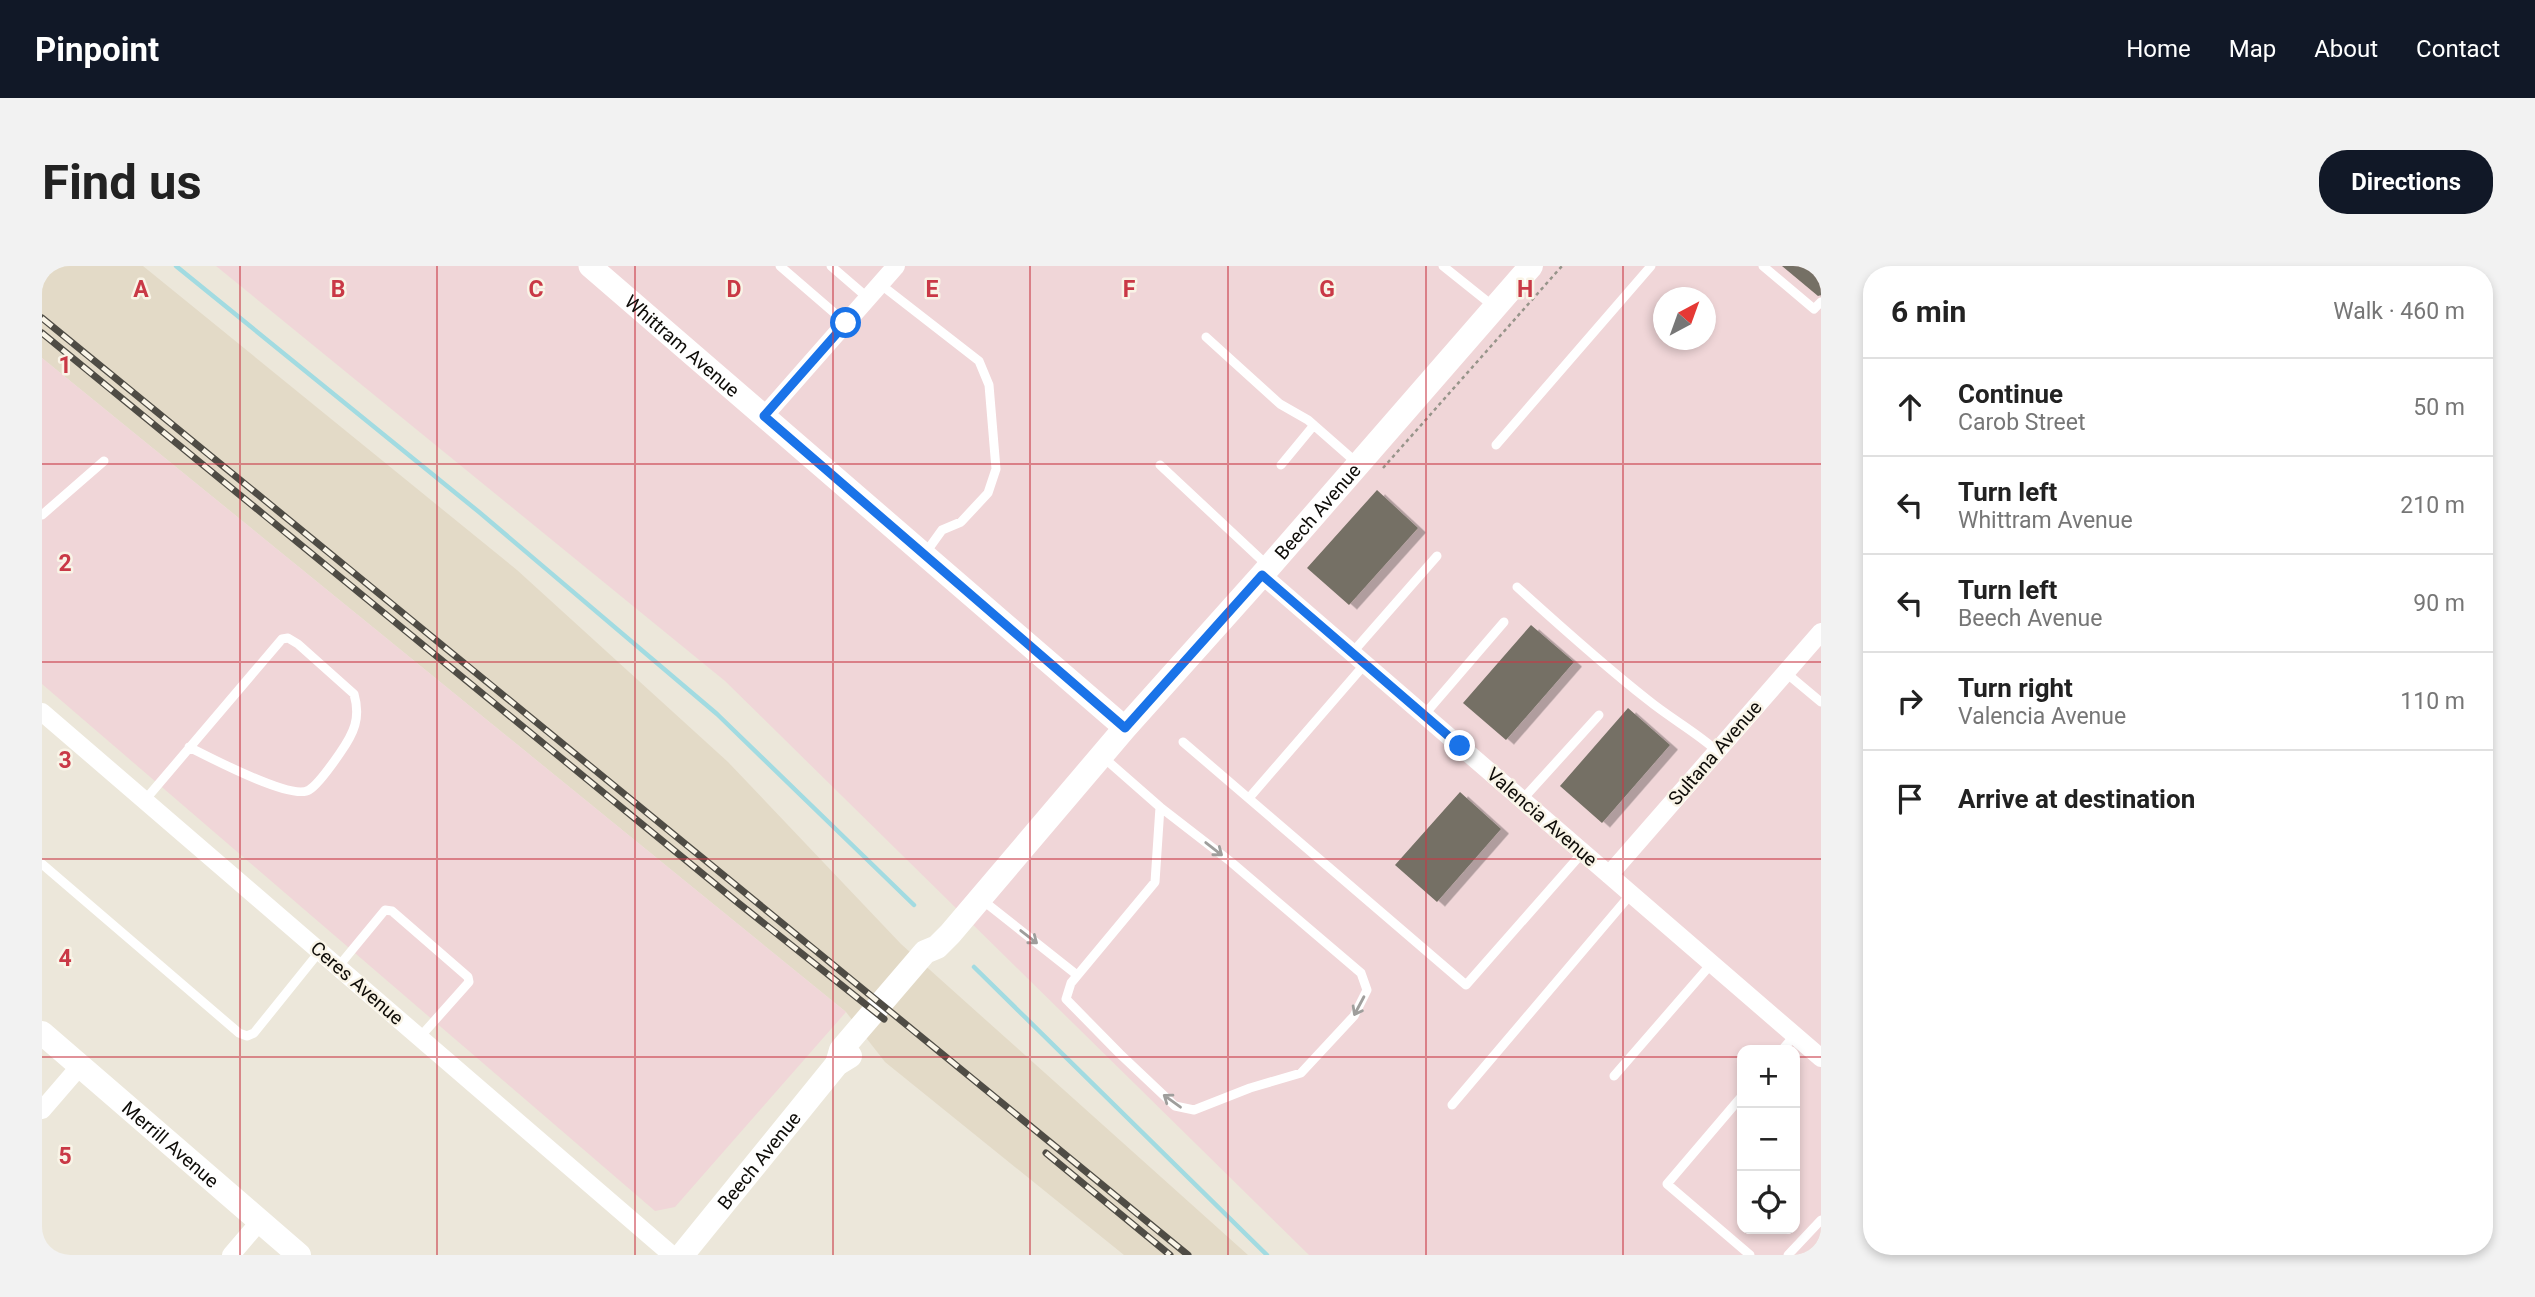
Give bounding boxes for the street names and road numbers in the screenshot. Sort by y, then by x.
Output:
street label: Whittram Avenue [620,290,744,402]
street label: Beech Avenue [1270,459,1365,564]
street label: Sultana Avenue [1663,696,1767,810]
street label: Valencia Avenue [1482,763,1602,871]
street label: Ceres Avenue [306,936,408,1030]
street label: Merrill Avenue [118,1096,224,1192]
street label: Beech Avenue [712,1107,805,1214]

